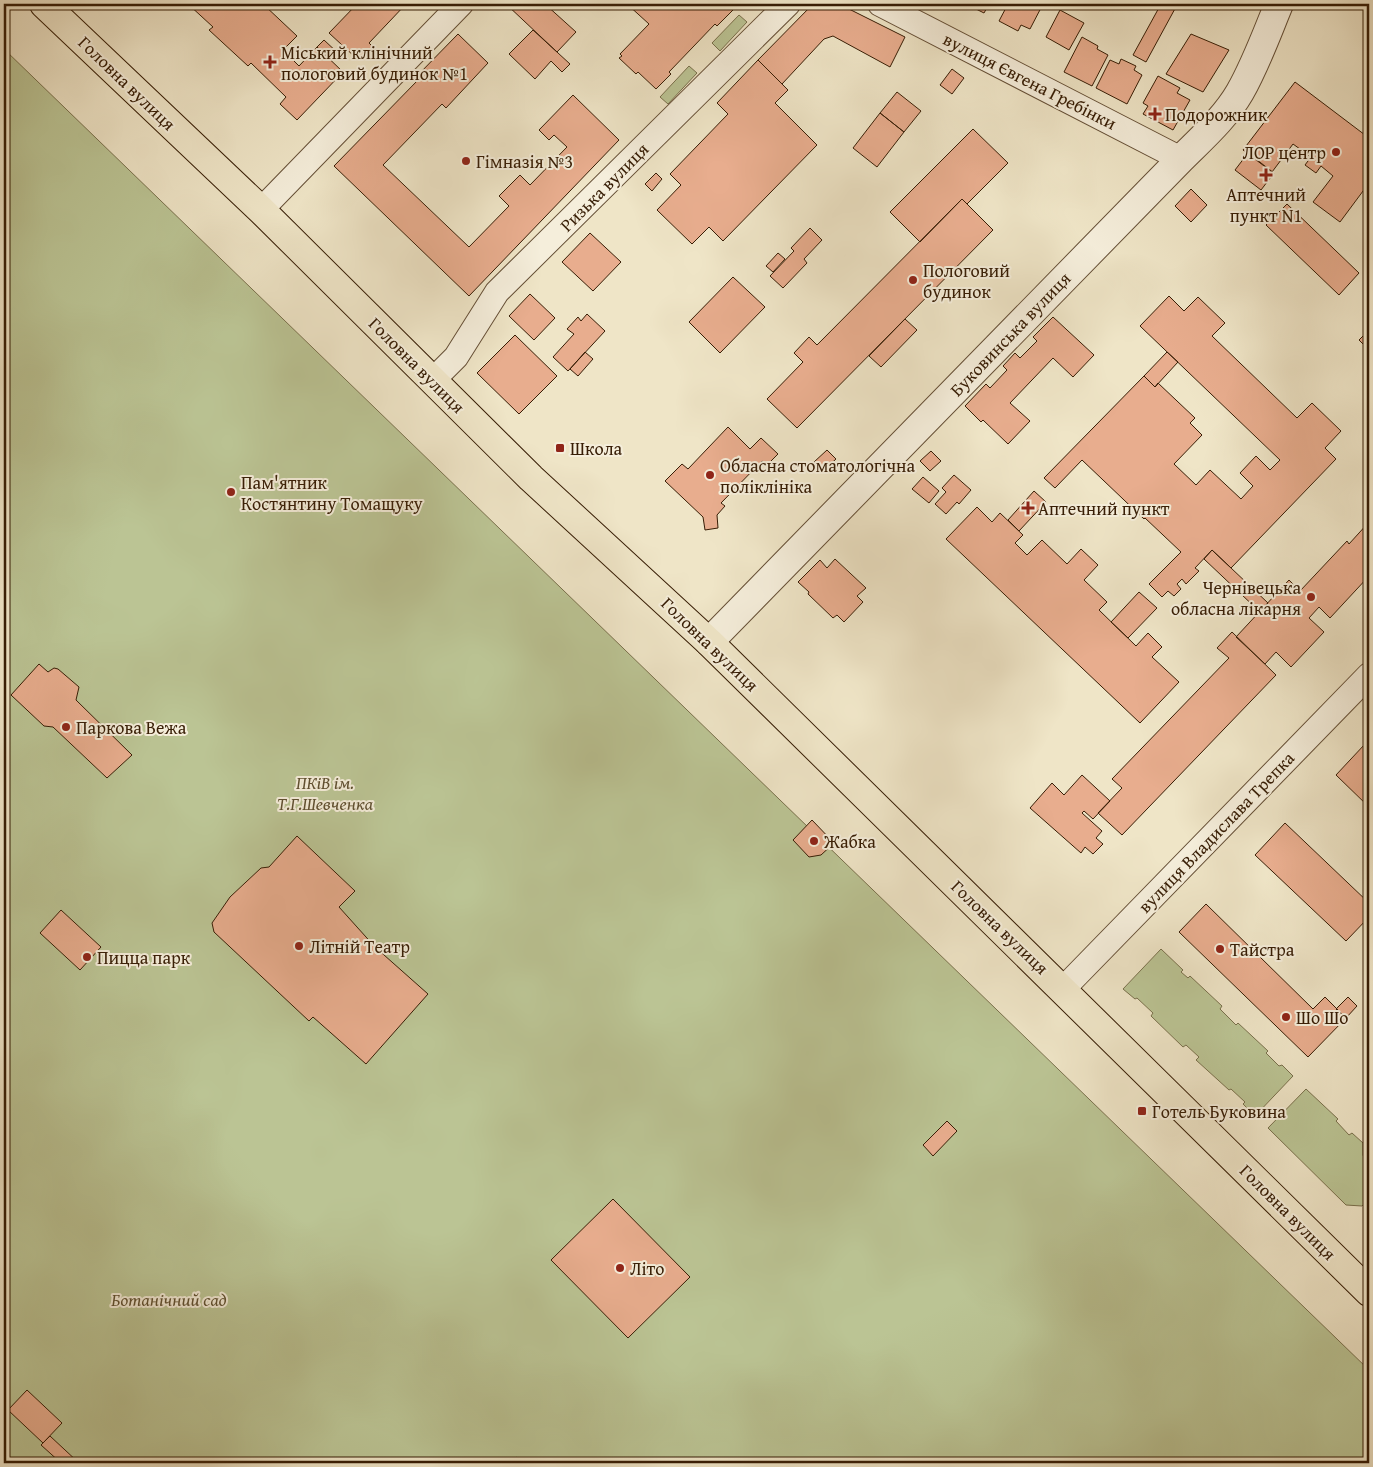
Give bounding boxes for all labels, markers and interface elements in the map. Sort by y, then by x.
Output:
street label: вулиця Євгена Гребінки [939,26,1122,137]
street label: Головна вулиця [72,29,182,137]
place label: Міський клінічний пологовий будинок №1 [281,39,468,87]
marker: Міський клінічний пологовий будинок №1 [263,55,277,69]
place label: Подорожник [1165,101,1268,128]
marker: Подорожник [1149,108,1161,120]
street label: Ризька вулиця [553,136,655,238]
place label: ЛОР центр [1242,139,1326,166]
marker: ЛОР центр [1330,146,1342,158]
place label: Гімназія №3 [476,148,573,175]
marker: Гімназія №3 [460,155,472,167]
marker: Аптечний пункт N1 [1260,169,1272,181]
place label: Аптечний пункт N1 [1226,181,1306,229]
place label: Пологовий будинок [923,257,1010,305]
street label: Буковинська вулиця [943,266,1077,402]
marker: Пологовий будинок [907,274,919,286]
street label: Головна вулиця [363,311,471,419]
place label: Школа [570,435,623,462]
marker: Школа [554,442,566,454]
place label: Обласна стоматологічна поліклініка [720,452,916,500]
place label: Пам'ятник Костянтину Томащуку [241,469,423,517]
marker: Обласна стоматологічна поліклініка [704,469,716,481]
marker: Пам'ятник Костянтину Томащуку [225,486,237,498]
place label: Аптечний пункт [1038,495,1170,522]
marker: Аптечний пункт [1022,502,1034,514]
place label: Чернівецька обласна лікарня [1171,574,1301,622]
street label: Головна вулиця [655,590,765,698]
marker: Чернівецька обласна лікарня [1305,591,1317,603]
place label: Паркова Вежа [76,714,187,741]
marker: Паркова Вежа [60,721,72,733]
street label: вулиця Владислава Трепка [1132,745,1301,919]
park label: ПКіВ ім. Т.Г.Шевченка [277,769,374,817]
place label: Жабка [823,828,876,855]
marker: Жабка [808,835,820,847]
street label: Головна вулиця [945,873,1055,981]
place label: Літній Театр [309,933,410,960]
place label: Тайстра [1230,936,1295,963]
marker: Літній Театр [293,940,305,952]
marker: Тайстра [1214,943,1226,955]
place label: Пицца парк [97,944,191,971]
marker: Пицца парк [81,951,93,963]
place label: Шо Шо [1296,1004,1348,1031]
marker: Шо Шо [1280,1011,1292,1023]
place label: Готель Буковина [1152,1098,1286,1125]
marker: Готель Буковина [1136,1105,1148,1117]
street label: Головна вулиця [1234,1158,1342,1266]
place label: Літо [630,1255,664,1282]
marker: Літо [614,1262,626,1274]
park label: Ботанічний сад [111,1286,227,1313]

